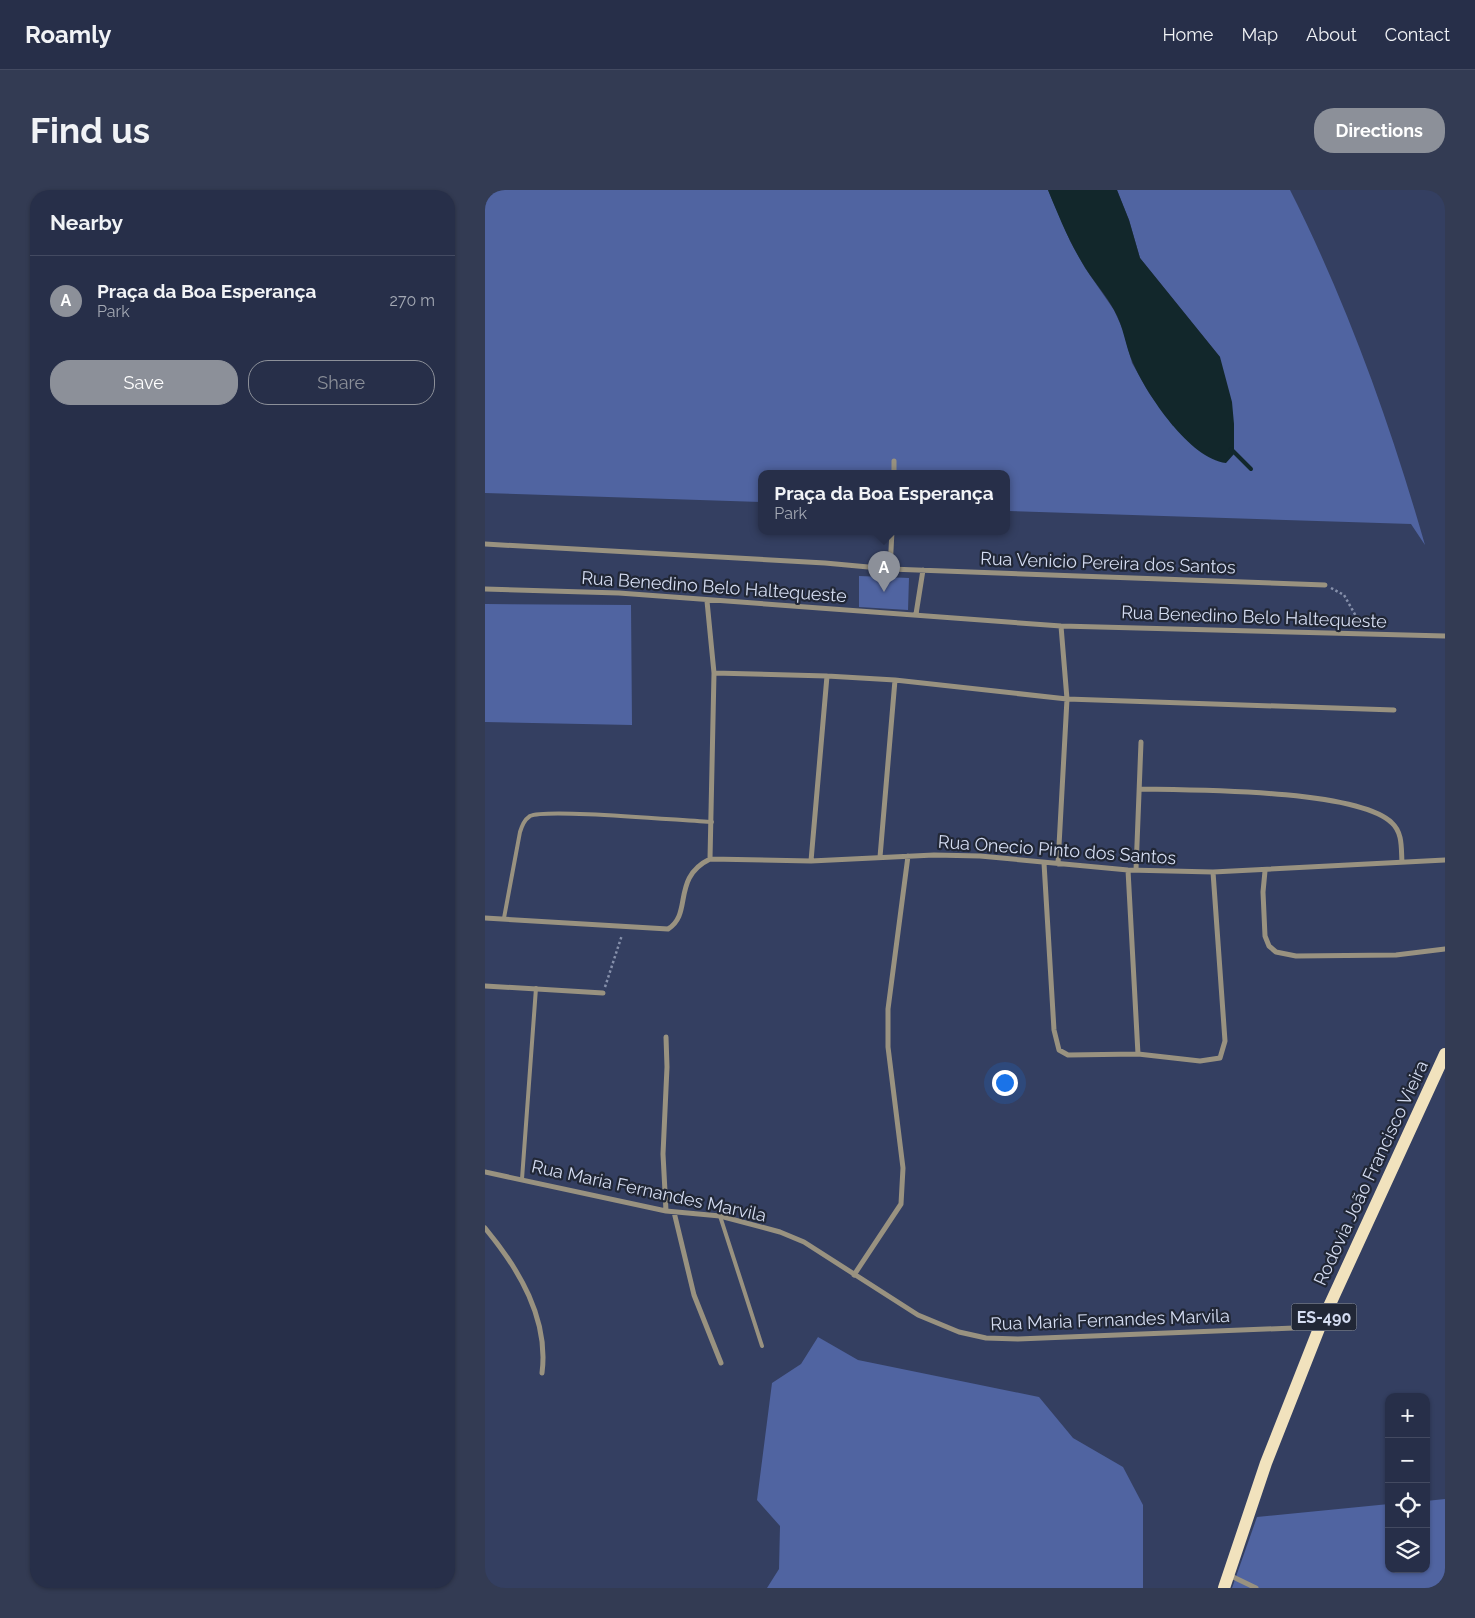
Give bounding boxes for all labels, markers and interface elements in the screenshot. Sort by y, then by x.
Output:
text: Roamly [25,20,111,49]
text: Home [1162,24,1213,45]
text: Map [1241,24,1278,45]
text: About [1306,24,1357,45]
text: Contact [1385,24,1450,45]
button: Directions [1314,108,1445,153]
text: Find us [30,110,150,151]
text: Nearby [50,210,123,235]
text: Praça da Boa Esperança [97,280,316,302]
text: A [61,291,71,310]
text: 270 m [390,291,435,310]
text: Park [97,302,130,321]
button: Save [50,360,238,405]
button: Share [248,360,435,405]
popup [758,470,1010,535]
text: Praça da Boa Esperança [774,482,994,504]
text: Park [774,504,807,523]
street label: Rua Venicio Pereira dos Santos [980,548,1236,577]
pin: A [868,551,900,592]
street label: Rua Benedino Belo Haltequeste [581,567,848,606]
street label: Rua Benedino Belo Haltequeste [1121,601,1388,632]
street label: Rua Onecio Pinto dos Santos [937,831,1177,868]
street label: Rodovia João Francisco Vieira [1309,1057,1432,1289]
your location [992,1070,1018,1096]
street label: Rua Maria Fernandes Marvila [530,1155,768,1226]
road number: ES-490 [1291,1304,1357,1330]
street label: Rua Maria Fernandes Marvila [990,1305,1230,1334]
map controls [1385,1393,1430,1573]
button: + [1385,1393,1430,1438]
button: − [1385,1438,1430,1483]
button: locate [1385,1483,1430,1528]
button: layers [1385,1528,1430,1573]

